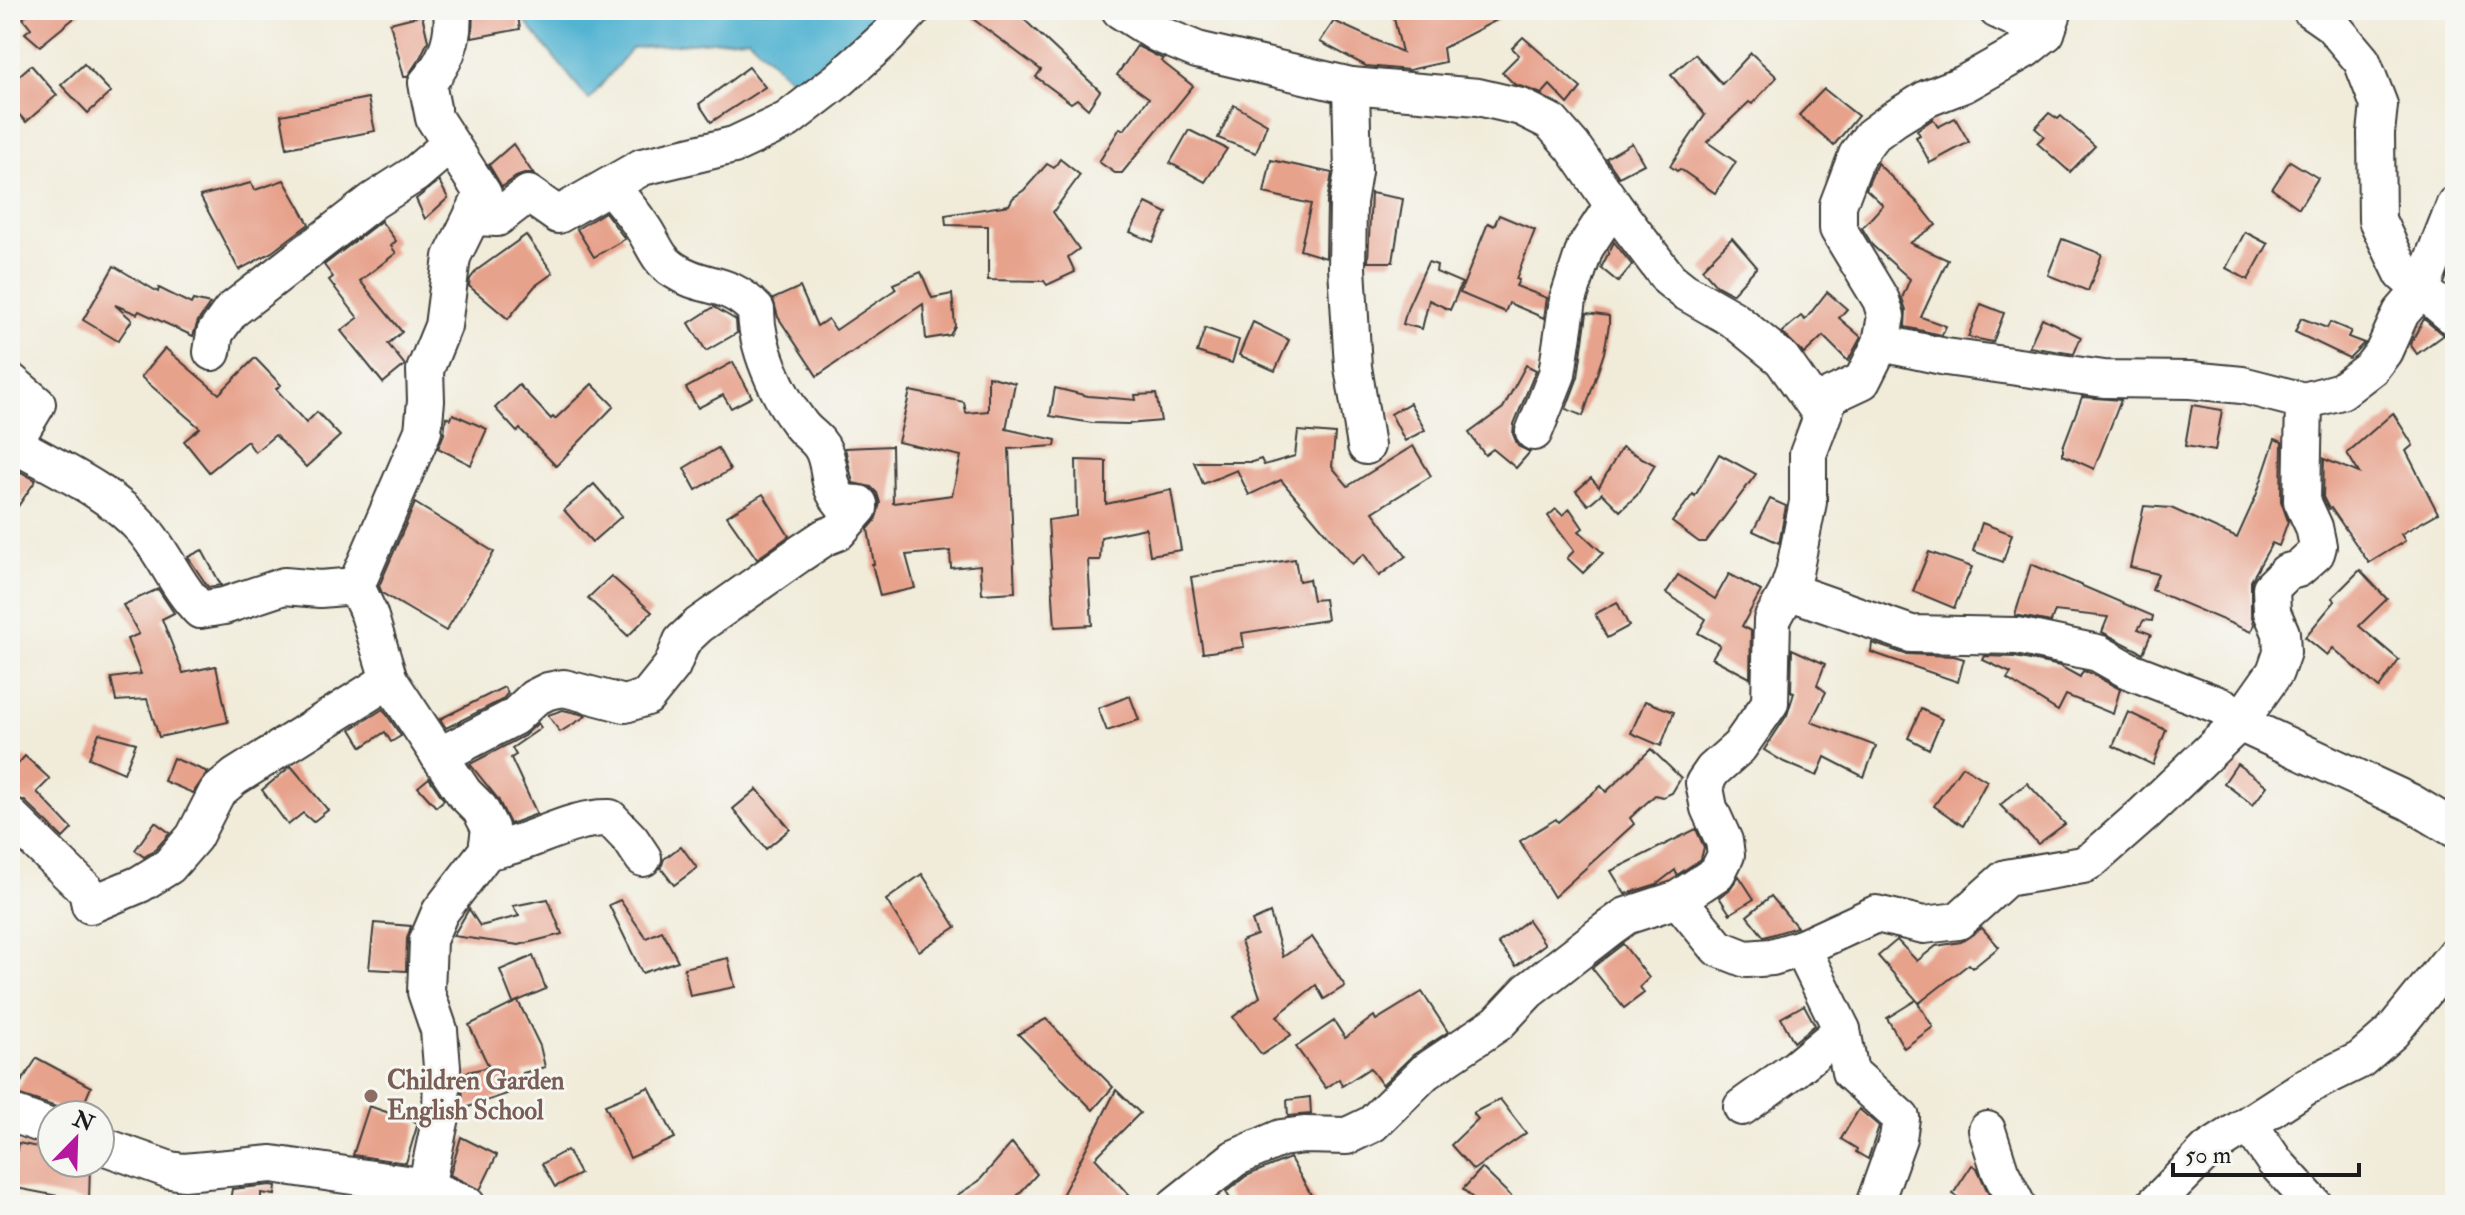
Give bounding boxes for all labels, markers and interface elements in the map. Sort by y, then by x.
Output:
place label: Children Garden English School [387,1065,565,1128]
marker: Children Garden English School [362,1087,380,1105]
north arrow [36,1099,116,1179]
text: N [68,1104,98,1138]
scale bar [2173,1127,2359,1177]
text: 50 m [2185,1140,2232,1171]

